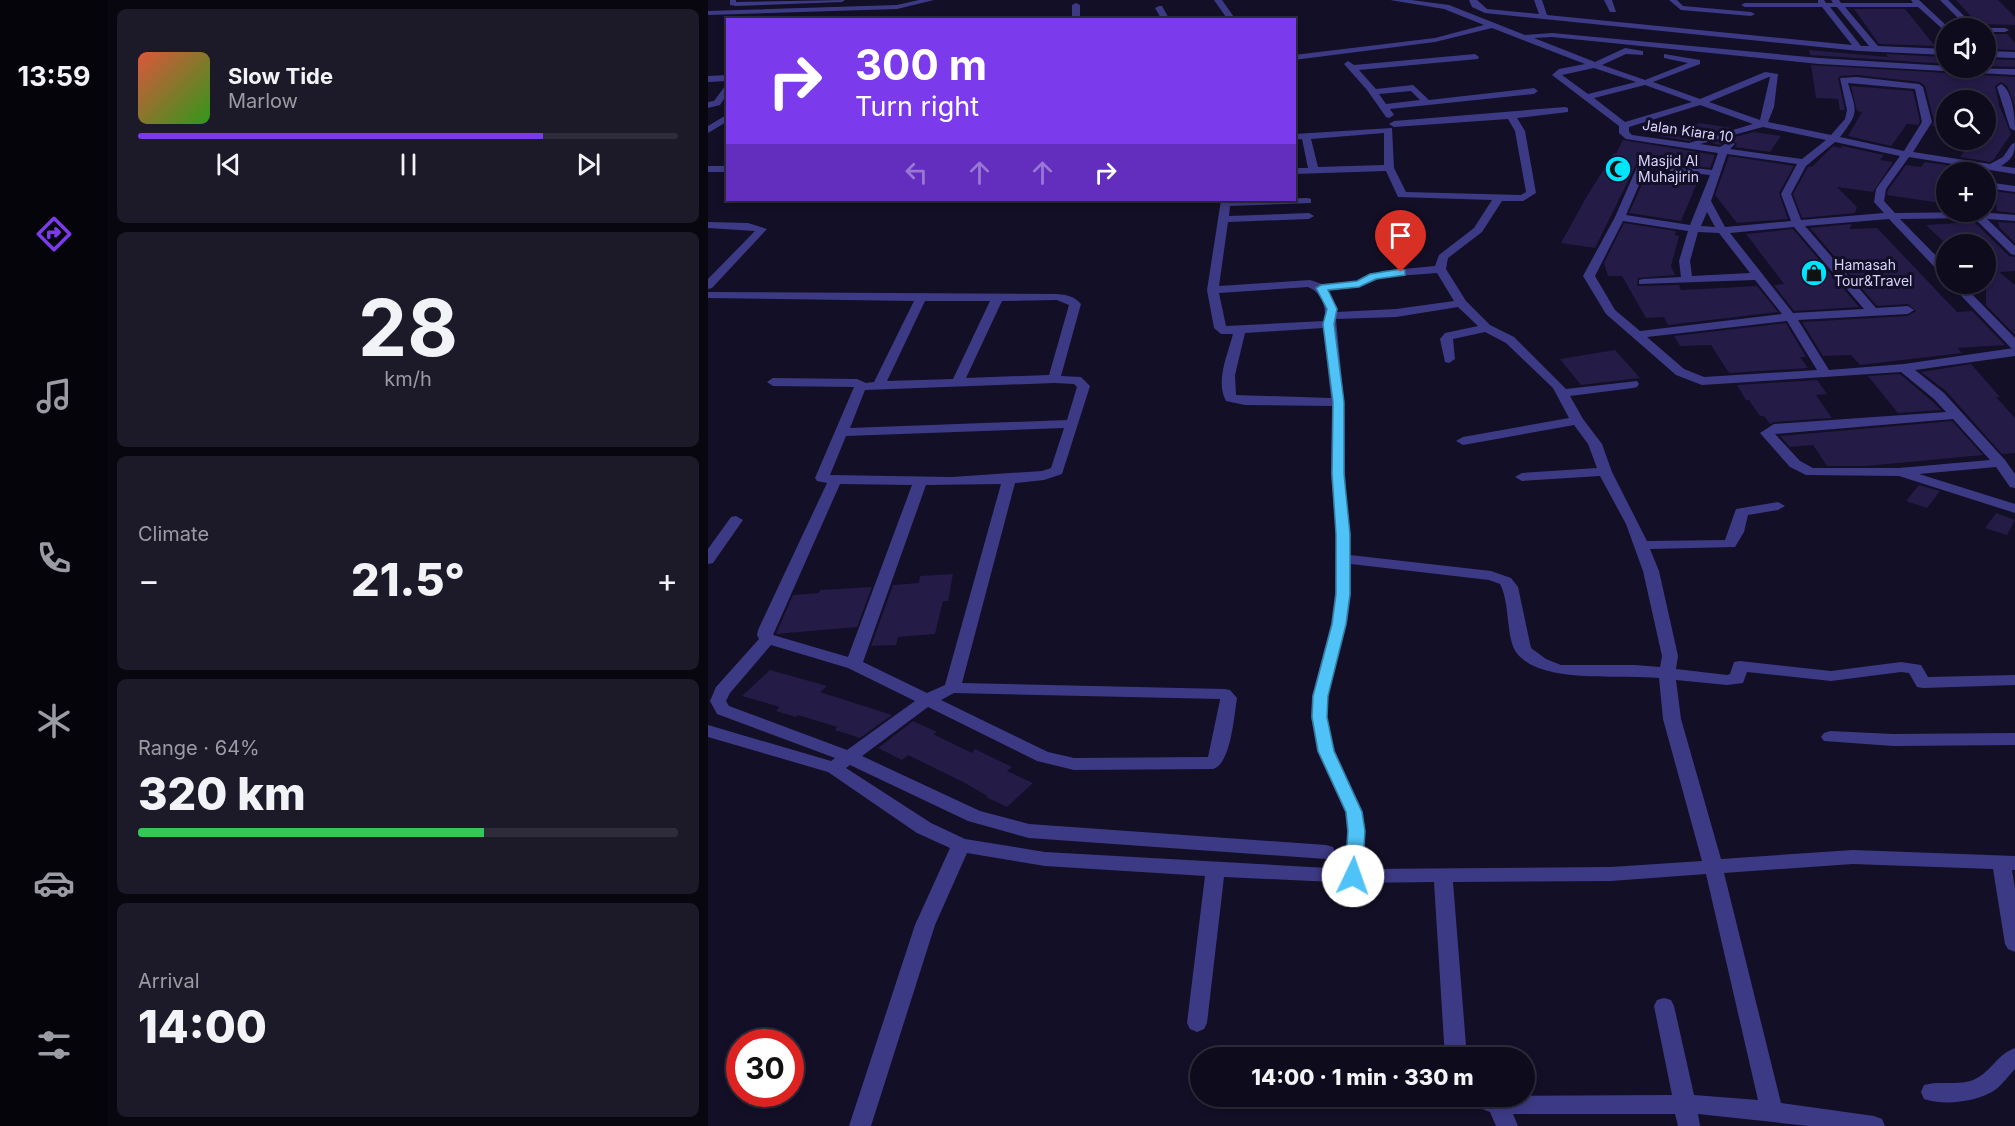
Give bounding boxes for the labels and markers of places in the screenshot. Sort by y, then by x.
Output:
place label: Masjid Al Muhajirin [1638,152,1699,185]
mosque icon: Masjid Al Muhajirin [1603,154,1633,184]
pin [1375,210,1426,272]
place label: Hamasah Tour&Travel [1834,256,1912,289]
shop icon: Hamasah Tour&Travel [1799,258,1829,288]

